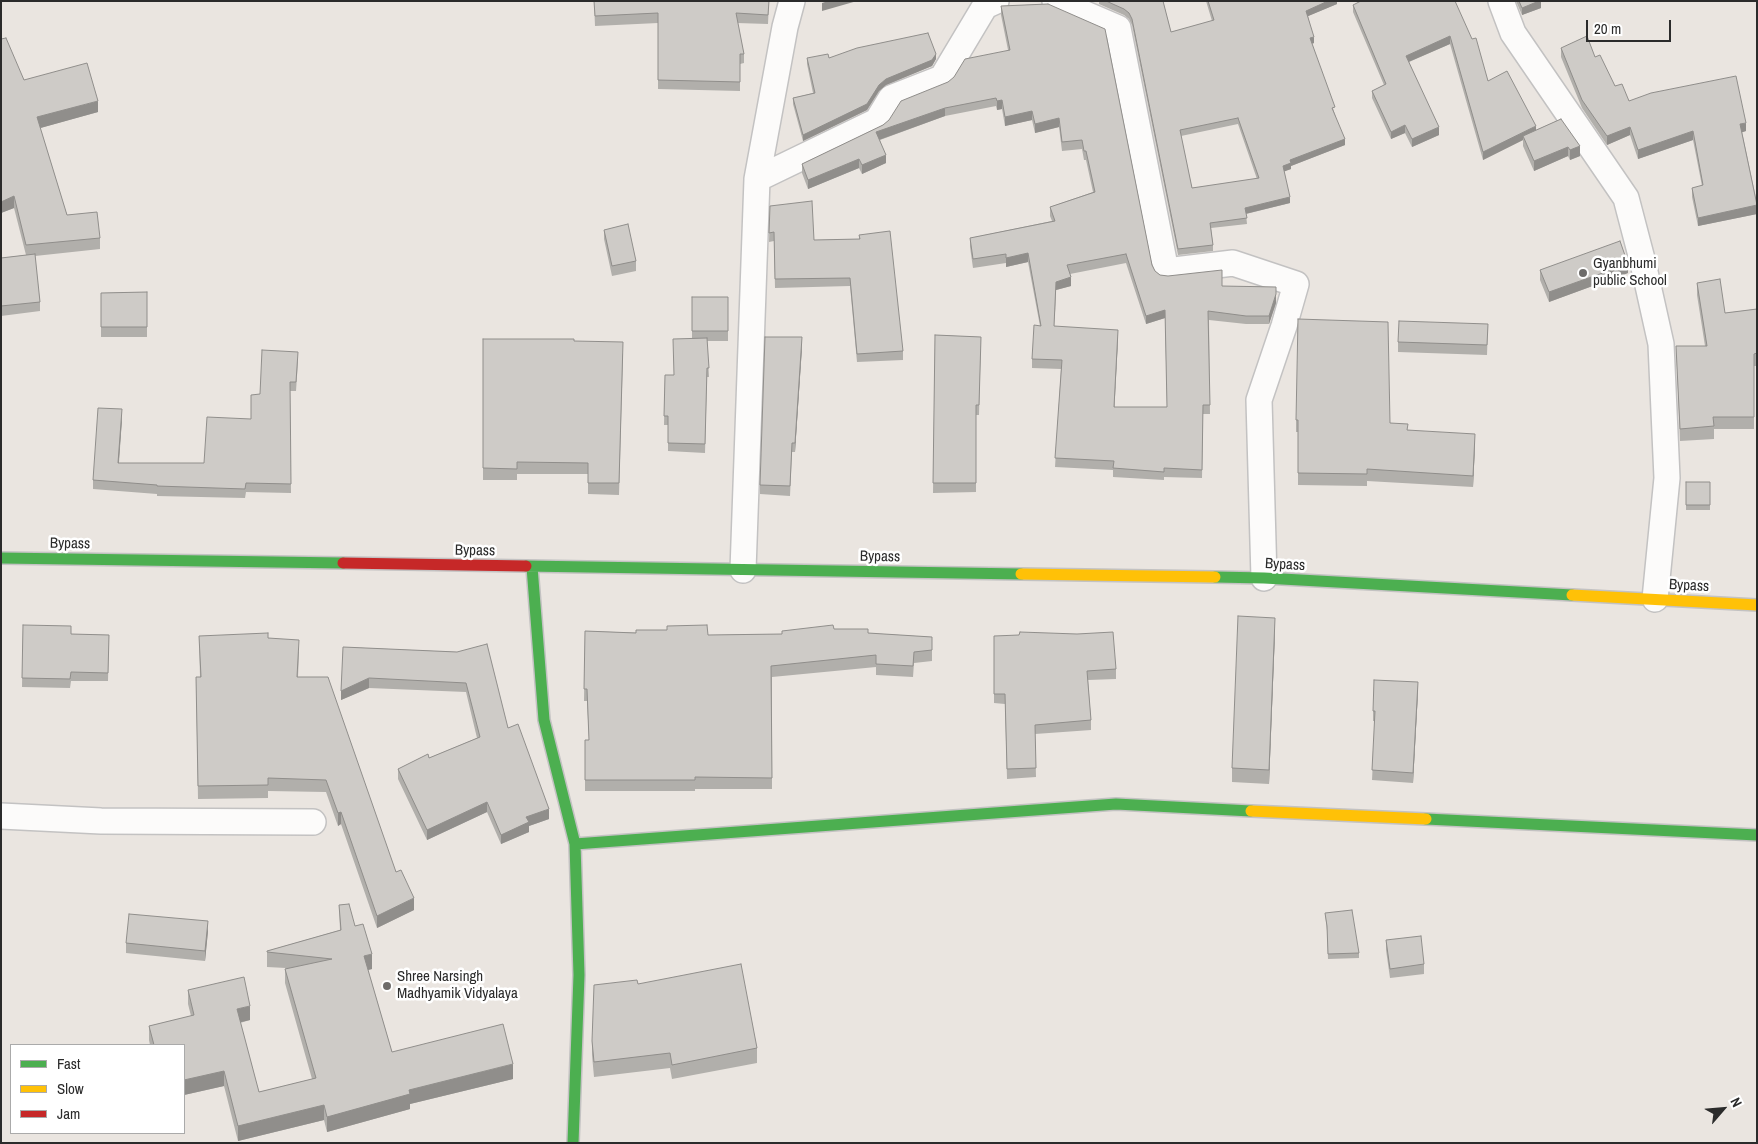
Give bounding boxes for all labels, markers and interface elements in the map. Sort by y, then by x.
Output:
scale bar [1588,10,1673,42]
text: 20 m [1594,18,1621,39]
place label: Gyanbhumi public School [1593,255,1667,290]
marker: Gyanbhumi public School [1577,267,1589,279]
street label: Bypass [50,535,90,553]
street label: Bypass [455,542,495,560]
street label: Bypass [860,548,900,566]
street label: Bypass [1264,555,1306,575]
street label: Bypass [1668,576,1710,596]
place label: Shree Narsingh Madhyamik Vidyalaya [397,968,518,1003]
marker: Shree Narsingh Madhyamik Vidyalaya [381,980,393,992]
legend [10,1044,185,1134]
text: Fast [57,1053,80,1074]
text: Slow [57,1078,84,1099]
north arrow [1698,1084,1748,1134]
text: N [1726,1094,1746,1110]
text: Jam [57,1103,80,1124]

